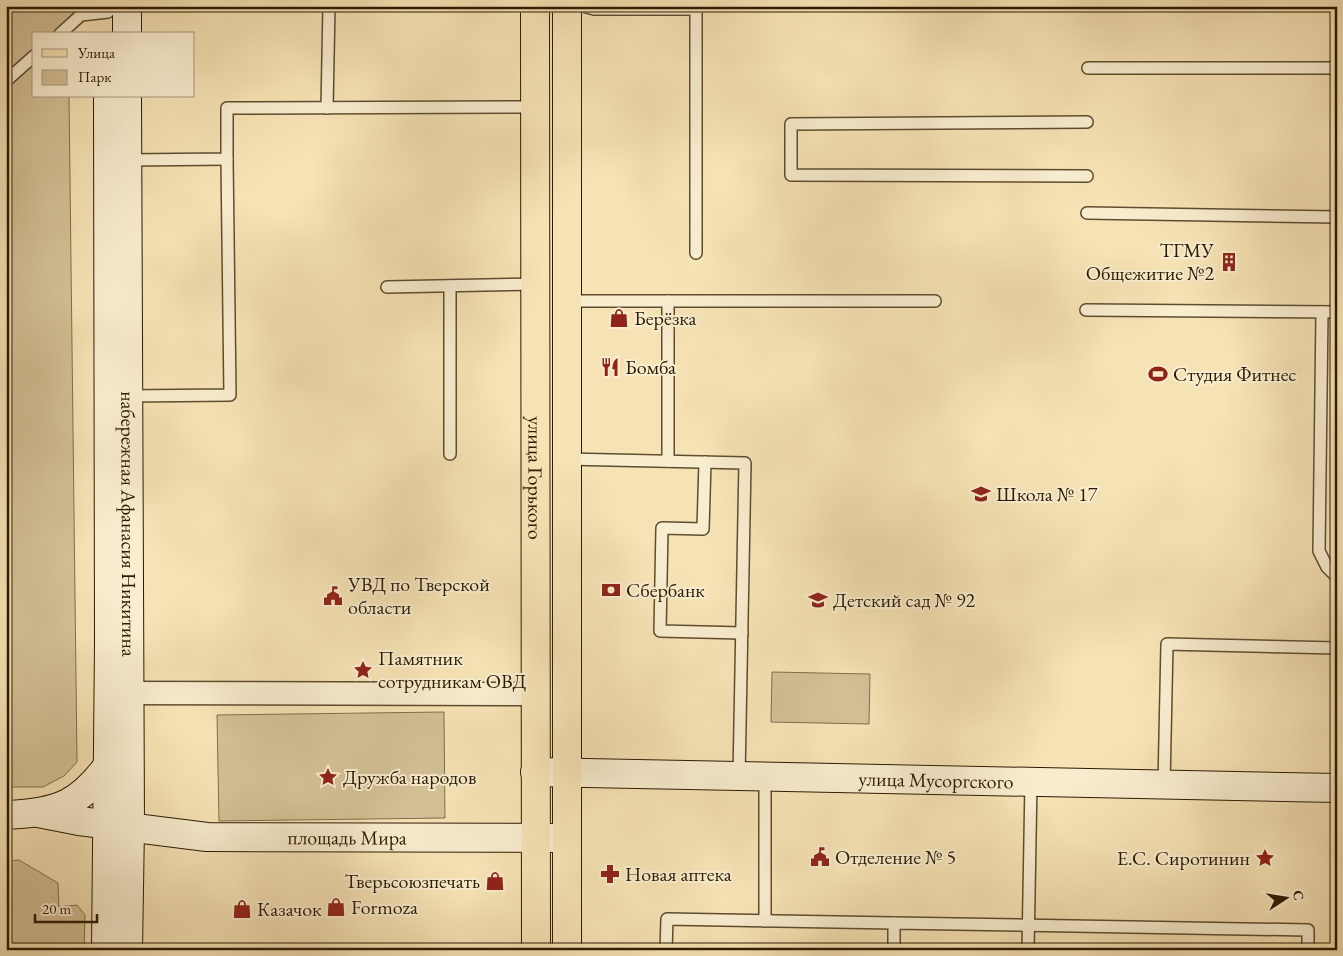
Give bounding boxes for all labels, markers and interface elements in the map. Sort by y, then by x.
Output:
legend [32,32,195,98]
text: Улица [77,43,115,62]
text: Парк [78,67,111,86]
place label: ТГМУ Общежитие №2 [1086,237,1214,286]
building icon: ТГМУ Общежитие №2 [1218,251,1240,273]
place label: Берёзка [634,305,697,331]
shop icon: Берёзка [608,307,630,329]
place label: Бомба [625,354,676,380]
restaurant icon: Бомба [599,356,621,378]
place label: Студия Фитнес [1173,361,1296,387]
sports icon: Студия Фитнес [1147,363,1169,385]
street label: набережная Афанасия Никитина [115,391,142,657]
street label: улица Горького [522,416,549,540]
place label: Школа № 17 [996,481,1098,507]
school or university icon: Школа № 17 [970,483,992,505]
place label: УВД по Тверской области [347,571,490,620]
place label: Сбербанк [626,577,705,603]
bank icon: Сбербанк [600,579,622,601]
public building icon: УВД по Тверской области [322,585,344,607]
place label: Детский сад № 92 [833,587,975,613]
school or university icon: Детский сад № 92 [807,589,829,611]
place label: Памятник сотрудникам ОВД [378,645,527,694]
place icon: Памятник сотрудникам ОВД [352,659,374,681]
place label: Дружба народов [343,764,476,790]
street label: улица Мусоргского [858,765,1014,795]
place icon: Дружба народов [317,766,339,788]
street label: площадь Мира [288,824,407,851]
place label: Отделение № 5 [835,844,956,870]
place label: Е.С. Сиротинин [1117,845,1250,871]
public building icon: Отделение № 5 [809,846,831,868]
place icon: Е.С. Сиротинин [1254,847,1276,869]
place label: Новая аптека [625,861,732,887]
pharmacy icon: Новая аптека [599,863,621,885]
place label: Тверьсоюзпечать [345,868,480,894]
shop icon: Тверьсоюзпечать [484,870,506,892]
north arrow [1260,874,1310,924]
text: С [1289,889,1309,902]
scale bar [35,891,98,923]
place label: Formoza [351,894,418,920]
place label: Казачок [257,896,322,922]
shop icon: Formoza [325,896,347,918]
shop icon: Казачок [231,898,253,920]
text: 20 m [42,899,71,918]

